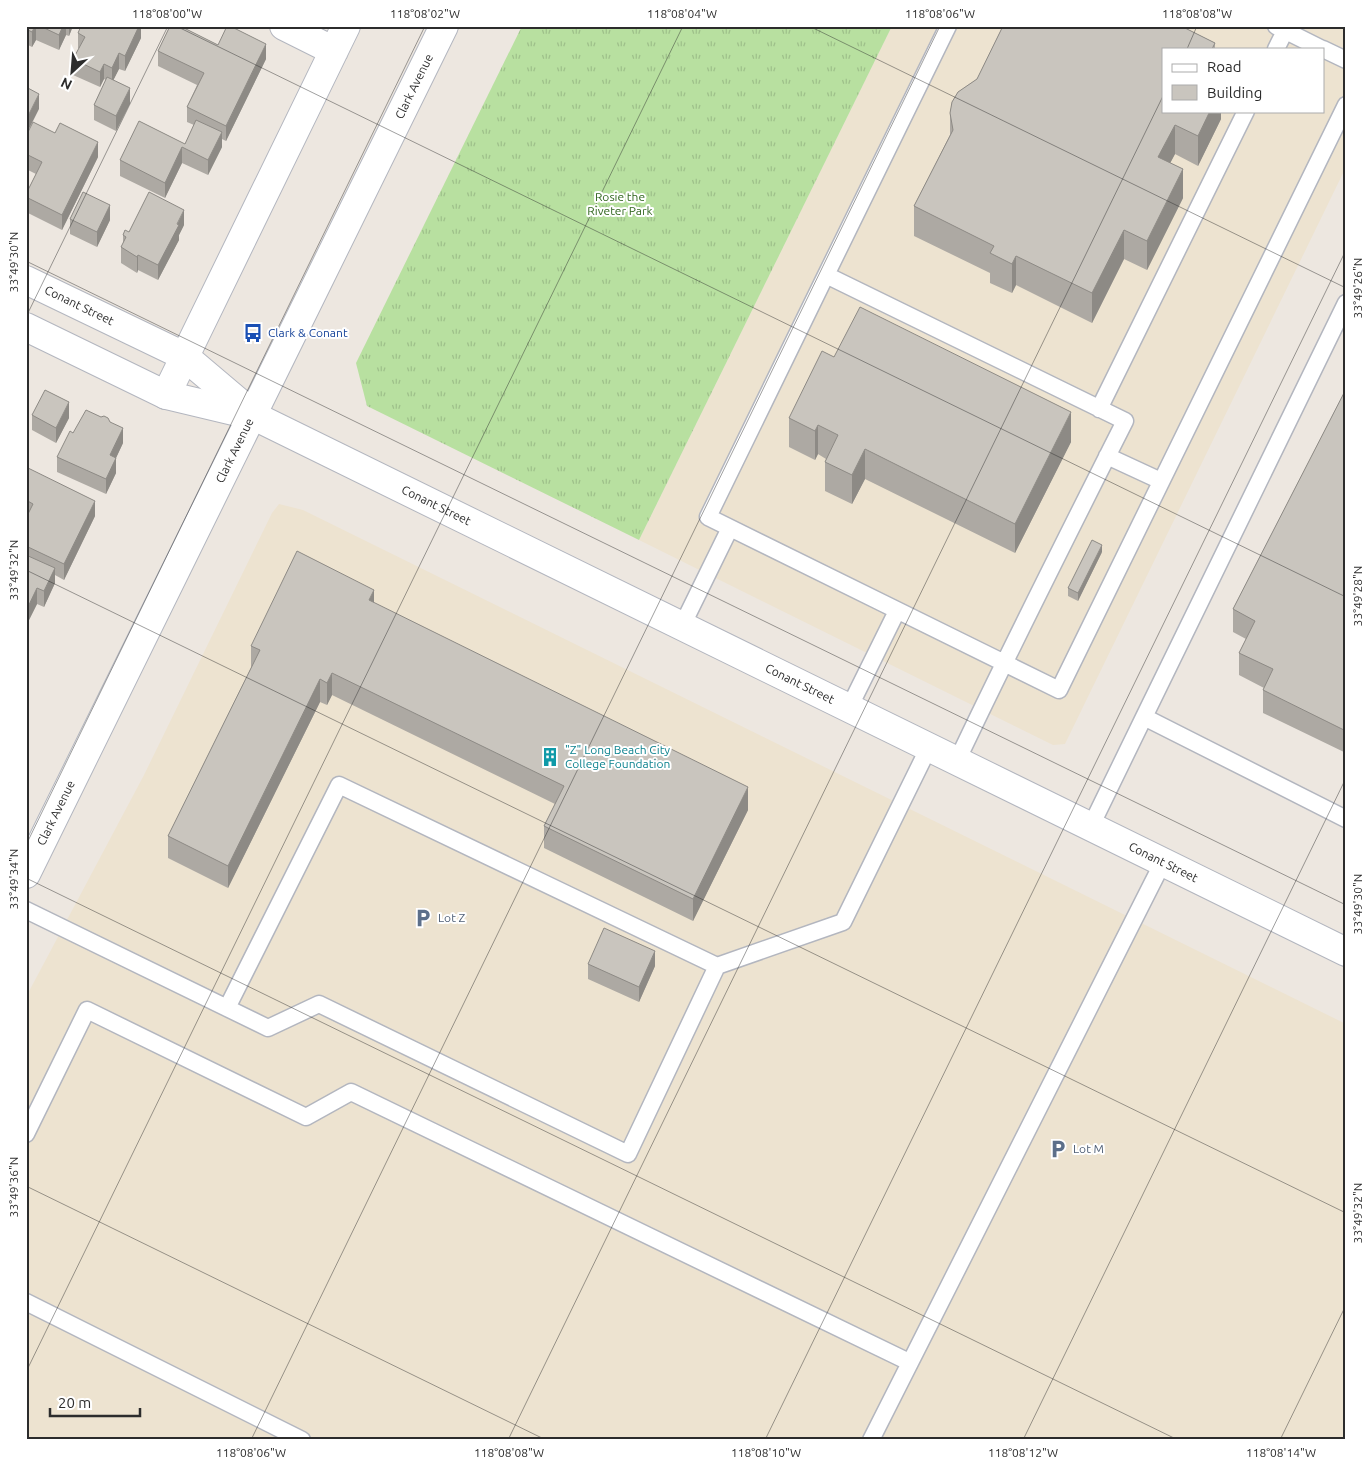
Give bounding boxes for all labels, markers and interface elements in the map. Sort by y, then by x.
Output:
text: 118°08'00"W [132,7,202,20]
text: 118°08'02"W [390,7,460,20]
text: 118°08'04"W [647,7,717,20]
text: 118°08'06"W [905,7,975,20]
text: 118°08'08"W [1162,7,1232,20]
north arrow [48,48,98,98]
legend [1162,48,1324,112]
street label: Clark Avenue [392,52,435,121]
text: Road [1207,58,1242,75]
text: N [58,74,75,93]
text: Building [1207,84,1262,101]
park label: Rosie the Riveter Park [587,190,653,217]
text: 33°49'30"N [7,232,20,292]
text: 33°49'26"N [1351,258,1364,318]
street label: Conant Street [43,283,116,327]
bus stop icon: Clark & Conant [242,322,264,344]
place label: Clark & Conant [268,326,348,339]
street label: Clark Avenue [213,416,256,485]
street label: Conant Street [400,483,473,527]
text: 33°49'32"N [7,540,20,600]
text: 33°49'28"N [1351,566,1364,626]
street label: Conant Street [763,661,837,706]
place label: "Z" Long Beach City College Foundation [565,743,670,770]
building icon: "Z" Long Beach City College Foundation [539,746,561,768]
street label: Clark Avenue [34,778,77,847]
street label: Conant Street [1127,839,1200,884]
text: 33°49'34"N [7,849,20,909]
text: 33°49'30"N [1351,874,1364,934]
parking icon: Lot Z [412,907,434,929]
place label: Lot Z [438,911,466,924]
parking icon: Lot M [1047,1138,1069,1160]
place label: Lot M [1073,1142,1104,1155]
text: 33°49'36"N [7,1157,20,1217]
text: 33°49'32"N [1351,1183,1364,1243]
scale bar [50,1386,140,1418]
text: 20 m [58,1394,91,1411]
text: 118°08'06"W [216,1446,286,1459]
text: 118°08'08"W [474,1446,544,1459]
text: 118°08'10"W [731,1446,801,1459]
text: 118°08'12"W [988,1446,1058,1459]
text: 118°08'14"W [1246,1446,1316,1459]

